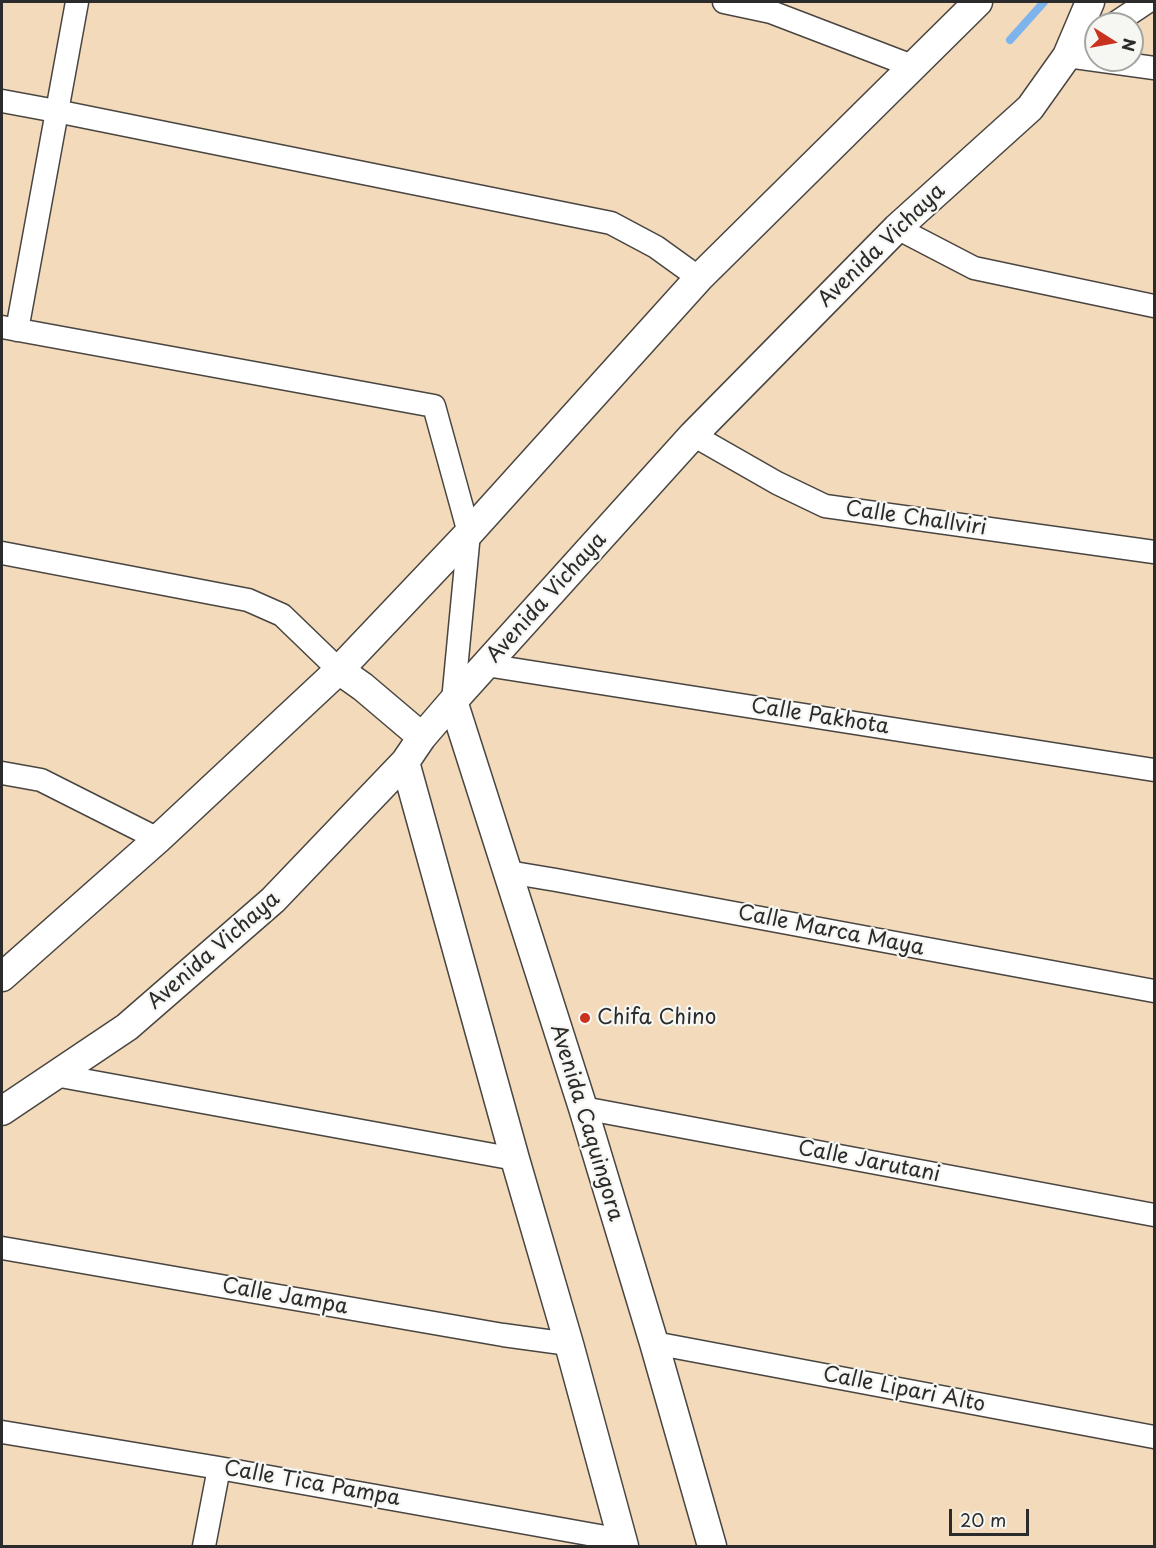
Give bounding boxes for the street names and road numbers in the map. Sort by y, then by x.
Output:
street label: Avenida Vichaya [813,179,951,313]
street label: Calle Challviri [844,497,988,541]
street label: Avenida Vichaya [482,528,612,668]
street label: Calle Pakhota [749,694,891,740]
street label: Avenida Vichaya [143,887,285,1015]
street label: Calle Marca Maya [736,901,926,961]
street label: Avenida Caquingora [544,1022,628,1224]
street label: Calle Jarutani [796,1136,942,1188]
street label: Calle Jampa [220,1274,350,1320]
street label: Calle Lipari Alto [821,1362,987,1418]
street label: Calle Tica Pampa [222,1456,402,1512]

